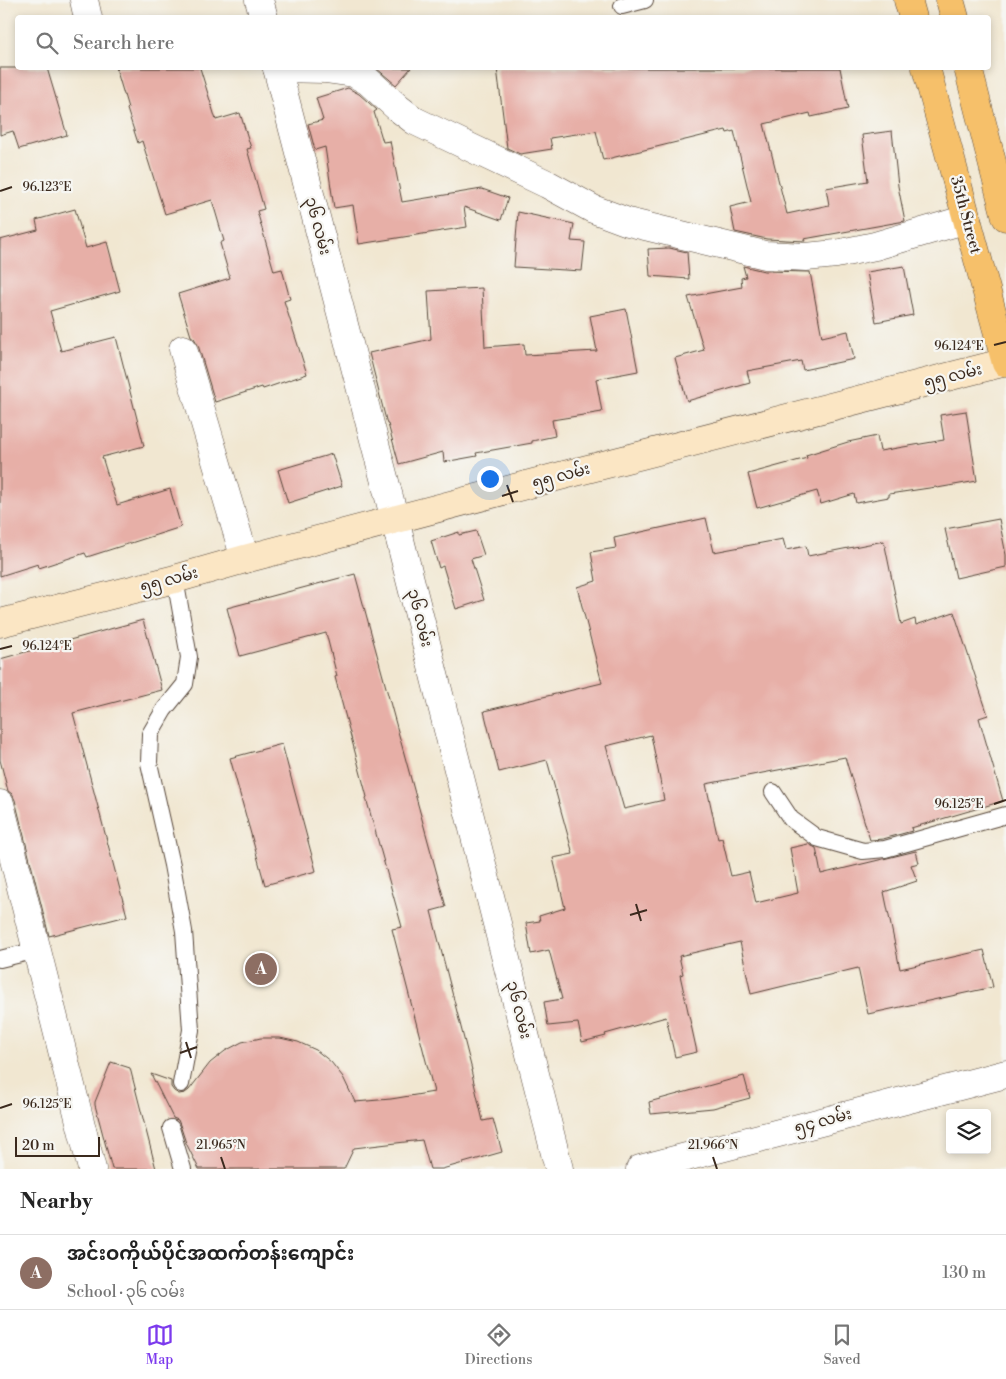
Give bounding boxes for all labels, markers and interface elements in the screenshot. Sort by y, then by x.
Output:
search box [15,15,991,70]
icon: search [33,29,61,57]
text: Search here [73,31,174,55]
street label: 35th Street [946,174,986,256]
text: 96.123°E [23,180,71,195]
street label: ၃၆ လမ်း [298,194,337,258]
text: 96.124°E [934,339,984,354]
street label: ၅၅ လမ်း [921,357,985,396]
street label: ၅၅ လမ်း [529,457,593,496]
your location [477,466,503,492]
street label: ၅၅ လမ်း [137,561,201,600]
street label: ၃၆ လမ်း [400,586,439,650]
text: 96.124°E [22,639,72,654]
text: 96.125°E [935,797,983,812]
pin: A [245,950,277,988]
street label: ၃၆ လမ်း [499,978,538,1042]
text: 96.125°E [23,1097,71,1112]
street label: ၅၄ လမ်း [792,1102,855,1141]
map controls [946,1109,991,1154]
button: layers [946,1109,991,1154]
scale bar [15,1134,100,1157]
text: 20 m [22,1137,54,1155]
text: 21.965°N [196,1138,246,1153]
text: 21.966°N [688,1138,738,1153]
text: Nearby [20,1189,93,1215]
text: အင်းဝကိုယ်ပိုင်အထက်တန်းကျောင်း [67,1242,354,1266]
text: A [30,1263,42,1283]
text: 130 m [942,1263,986,1283]
text: School · ၃၆ လမ်း [67,1282,185,1302]
tab: Map [146,1321,174,1369]
tab: Directions [465,1321,532,1369]
tab: Saved [824,1321,860,1369]

